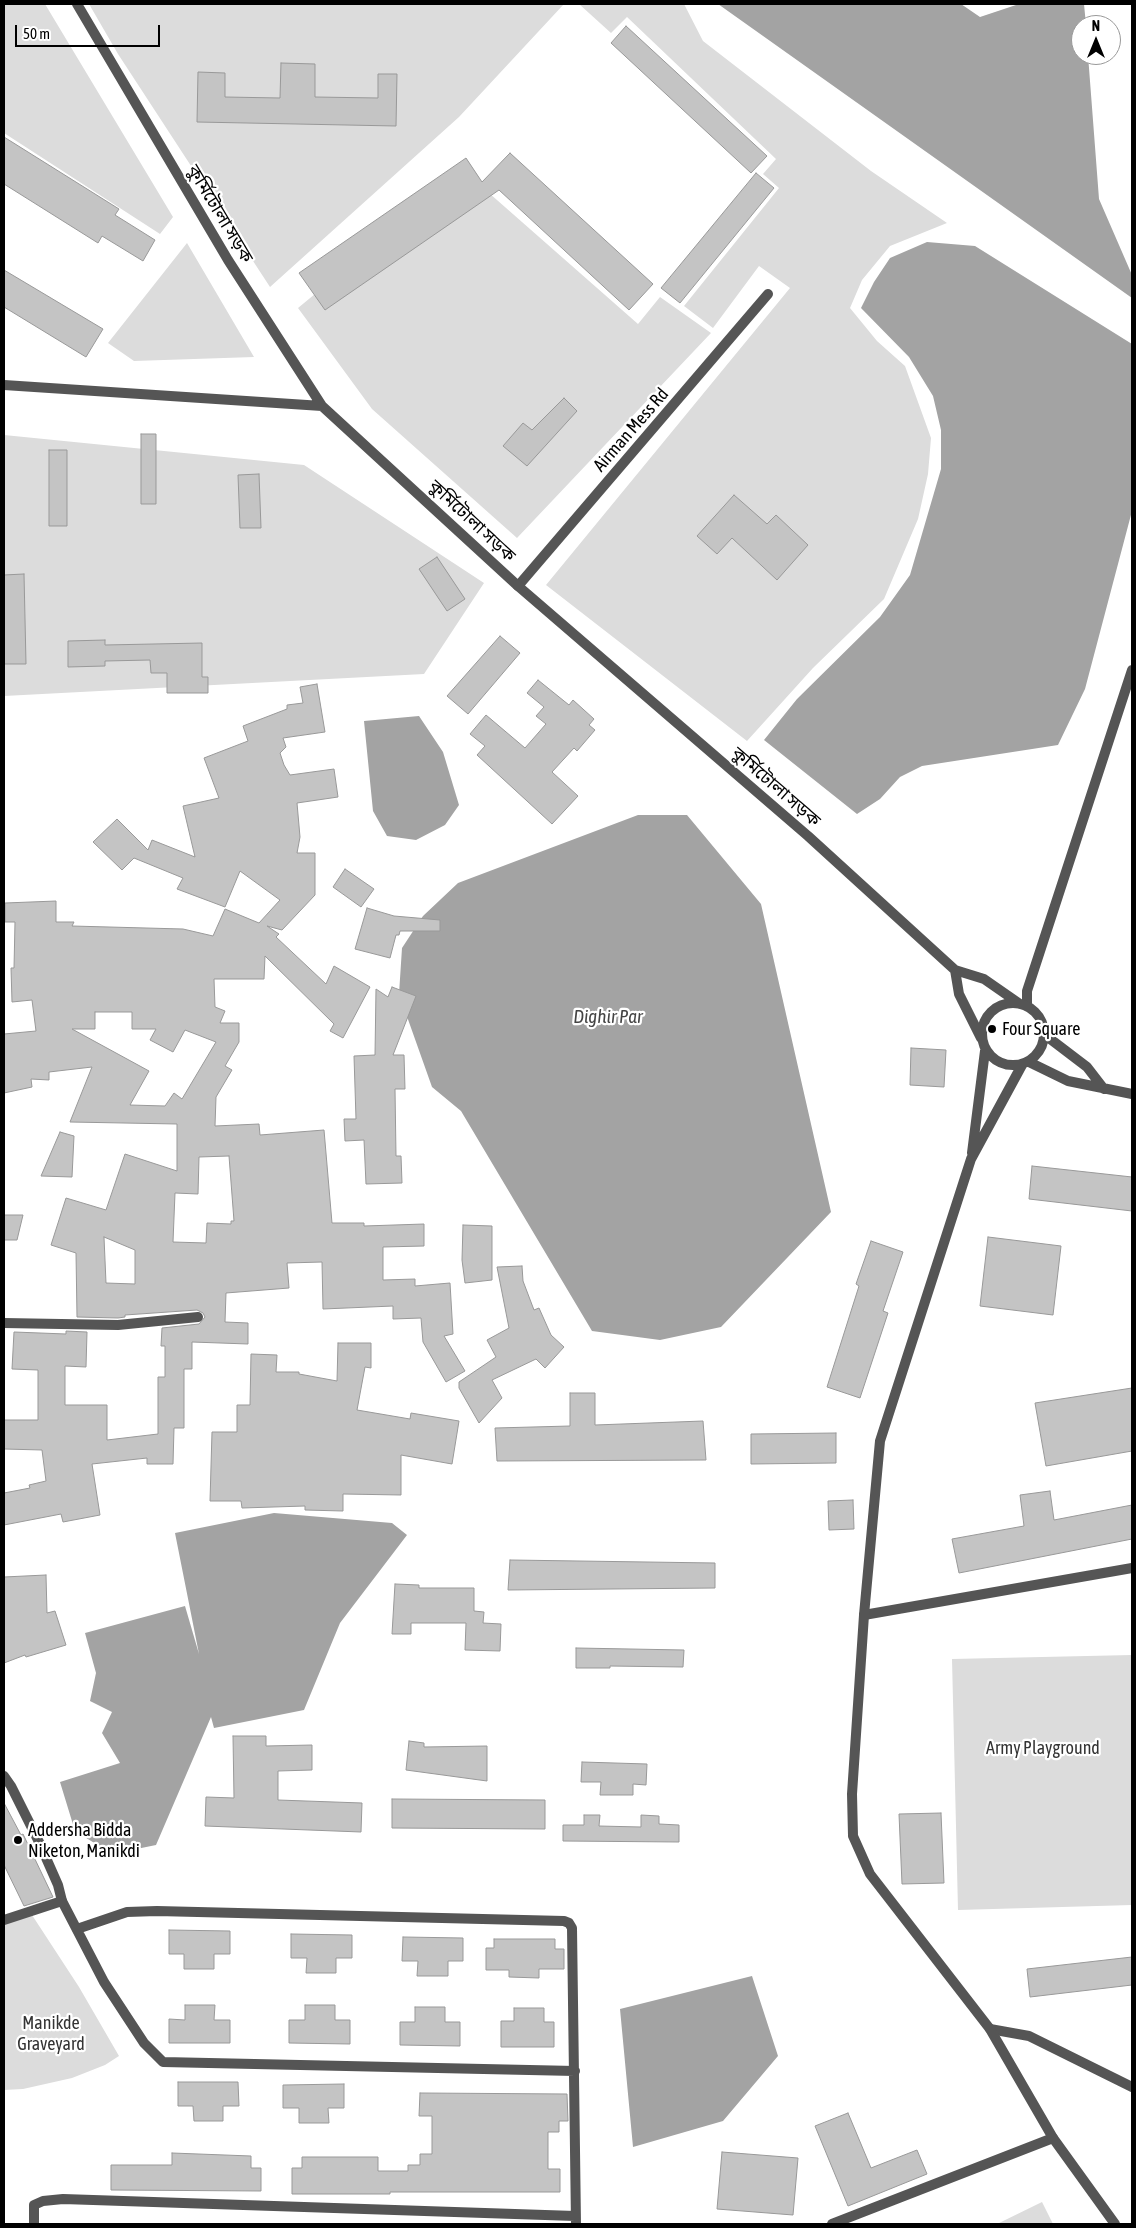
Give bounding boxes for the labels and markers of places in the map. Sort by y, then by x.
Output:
place label: Four Square [1002,1018,1080,1040]
marker: Four Square [986,1023,998,1035]
place label: Addersha Bidda Niketon, Manikdi [28,1819,140,1862]
marker: Addersha Bidda Niketon, Manikdi [12,1834,24,1846]

